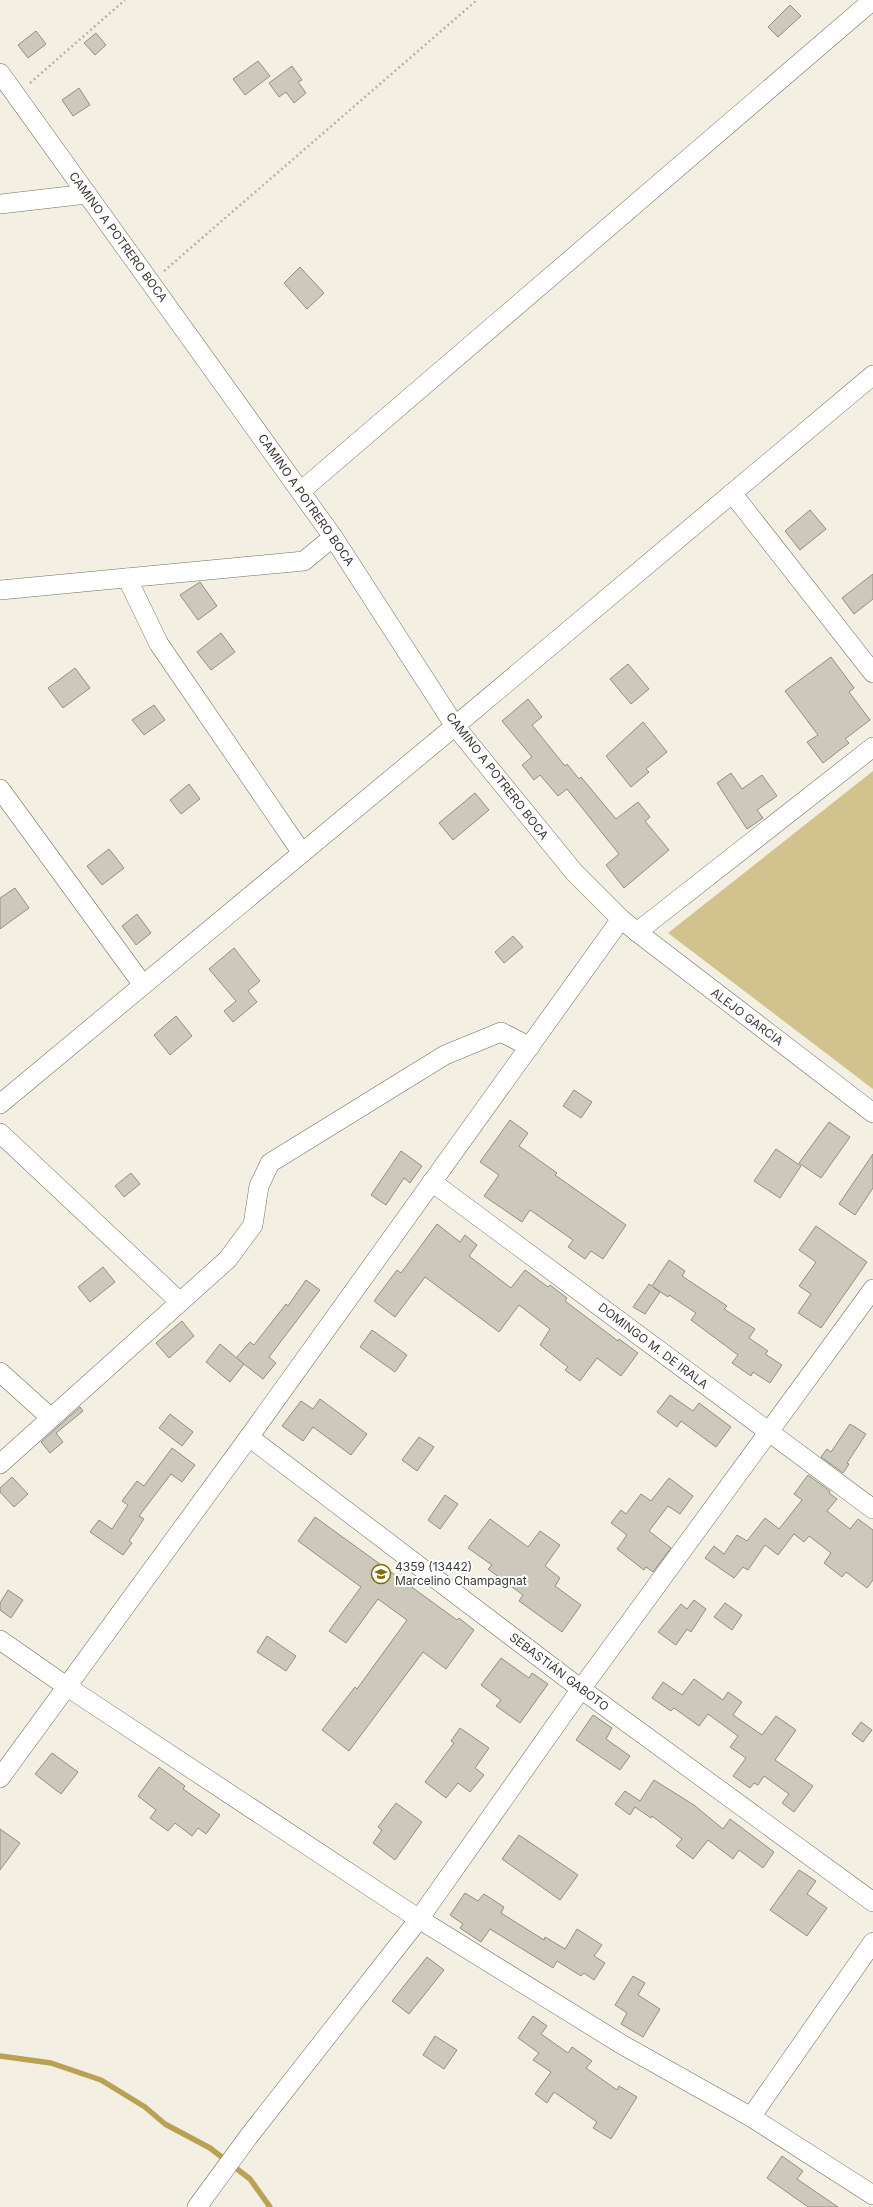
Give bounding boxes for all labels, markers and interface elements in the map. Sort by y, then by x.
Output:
street label: CAMINO A POTRERO BOCA [66,169,171,305]
street label: CAMINO A POTRERO BOCA [255,431,358,568]
street label: CAMINO A POTRERO BOCA [443,709,552,842]
street label: ALEJO GARCIA [708,985,786,1049]
street label: DOMINGO M. DE IRALA [595,1299,711,1392]
place label: 4359 (13442) Marcelino Champagnat [395,1559,527,1588]
school or university icon: 4359 (13442) Marcelino Champagnat [370,1563,392,1585]
street label: SEBASTIÁN GABOTO [507,1629,612,1714]

